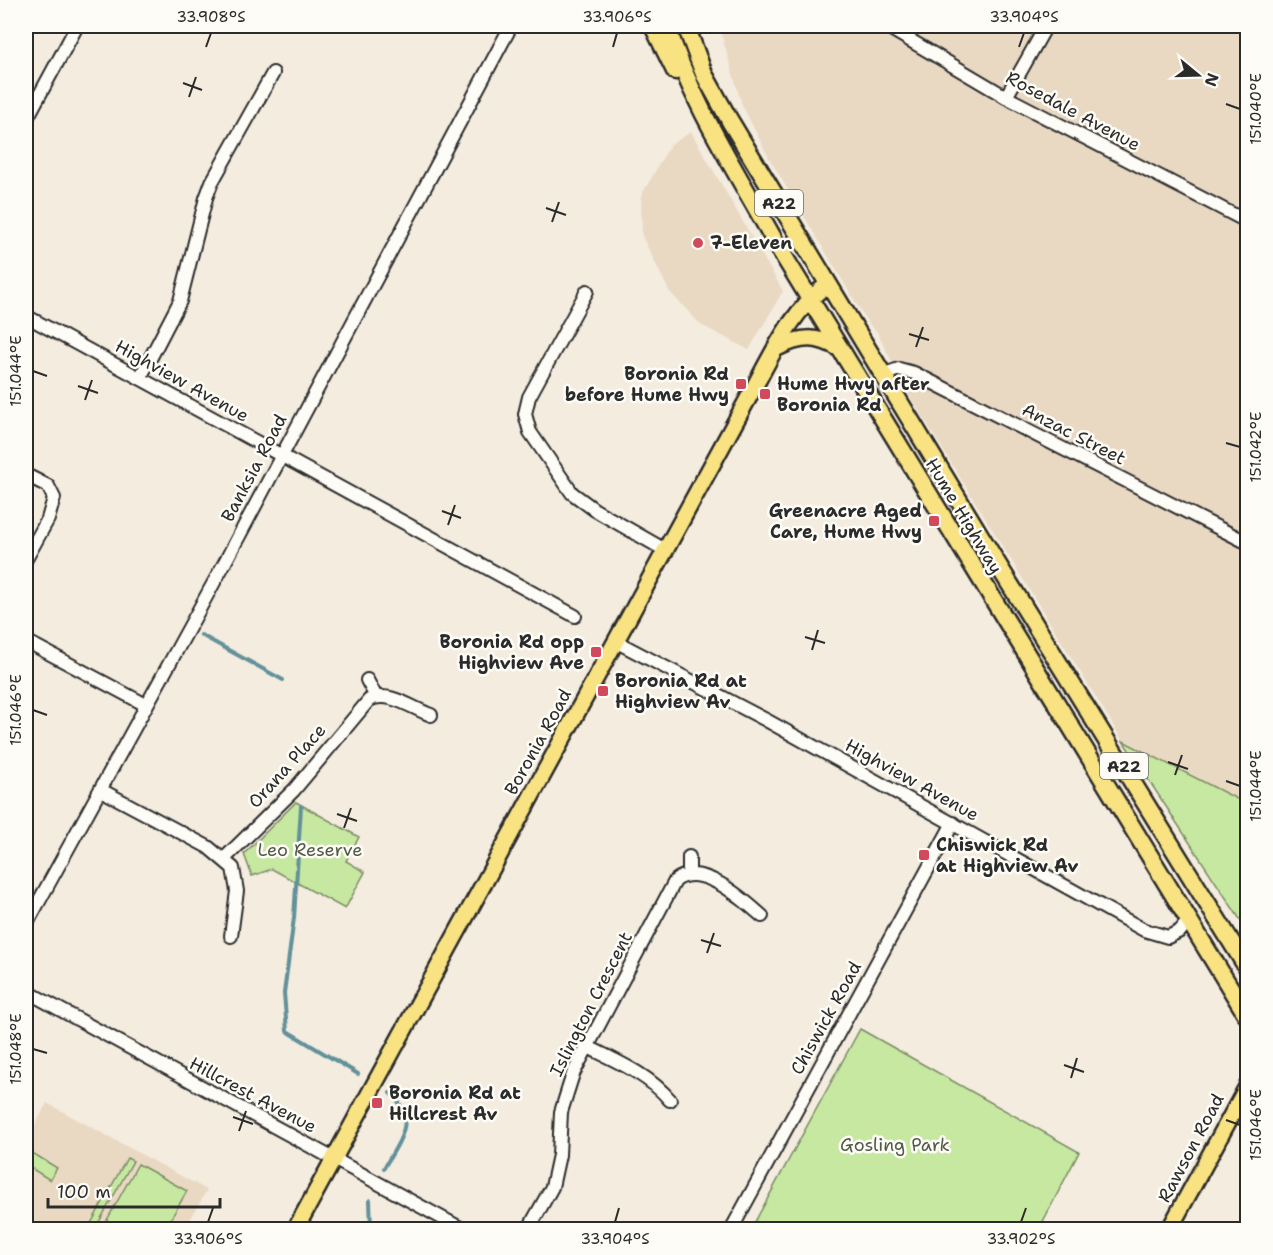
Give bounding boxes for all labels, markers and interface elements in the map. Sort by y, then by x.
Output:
text: 33.908°S [176,7,246,27]
text: 33.906°S [582,7,652,27]
text: 33.904°S [990,7,1058,27]
north arrow [1168,45,1228,105]
street label: Rosedale Avenue [1002,65,1144,157]
text: N [1200,70,1224,89]
text: 151.040°E [1246,73,1266,145]
road number: A22 [755,190,803,216]
place label: 7-Eleven [710,231,792,255]
marker: 7-Eleven [691,236,705,250]
street label: Highview Avenue [111,334,253,428]
text: 151.044°E [6,335,26,407]
place label: Boronia Rd before Hume Hwy [565,362,729,407]
place label: Hume Hwy after Boronia Rd [777,372,930,417]
marker: Boronia Rd before Hume Hwy [734,377,748,391]
marker: Hume Hwy after Boronia Rd [758,387,772,401]
street label: Anzac Street [1018,398,1130,470]
street label: Banksia Road [216,410,292,526]
text: 151.042°E [1246,412,1266,482]
street label: Hume Highway [920,454,1008,578]
place label: Greenacre Aged Care, Hume Hwy [769,499,922,544]
marker: Greenacre Aged Care, Hume Hwy [927,514,941,528]
place label: Boronia Rd opp Highview Ave [439,630,584,675]
marker: Boronia Rd opp Highview Ave [589,645,603,659]
place label: Boronia Rd at Highview Av [615,669,747,714]
text: 151.046°E [6,674,26,746]
marker: Boronia Rd at Highview Av [596,684,610,698]
street label: Boronia Road [499,685,577,799]
street label: Orana Place [243,719,331,813]
street label: Highview Avenue [841,733,983,827]
text: 151.044°E [1246,750,1266,822]
road number: A22 [1100,753,1148,779]
place label: Chiswick Rd at Highview Av [936,833,1078,878]
park label: Leo Reserve [258,838,362,862]
marker: Chiswick Rd at Highview Av [917,848,931,862]
street label: Islington Crescent [544,927,638,1080]
street label: Chiswick Road [785,957,867,1079]
text: 151.048°E [6,1013,26,1085]
street label: Hillcrest Avenue [185,1051,321,1139]
place label: Boronia Rd at Hillcrest Av [389,1081,521,1126]
street label: Rawson Road [1152,1089,1230,1207]
text: 151.046°E [1246,1089,1266,1161]
marker: Boronia Rd at Hillcrest Av [370,1096,384,1110]
park label: Gosling Park [840,1133,950,1157]
scale bar [48,1171,220,1209]
text: 100 m [57,1180,111,1204]
text: 33.906°S [173,1229,243,1249]
text: 33.904°S [581,1229,649,1249]
text: 33.902°S [987,1229,1055,1249]

